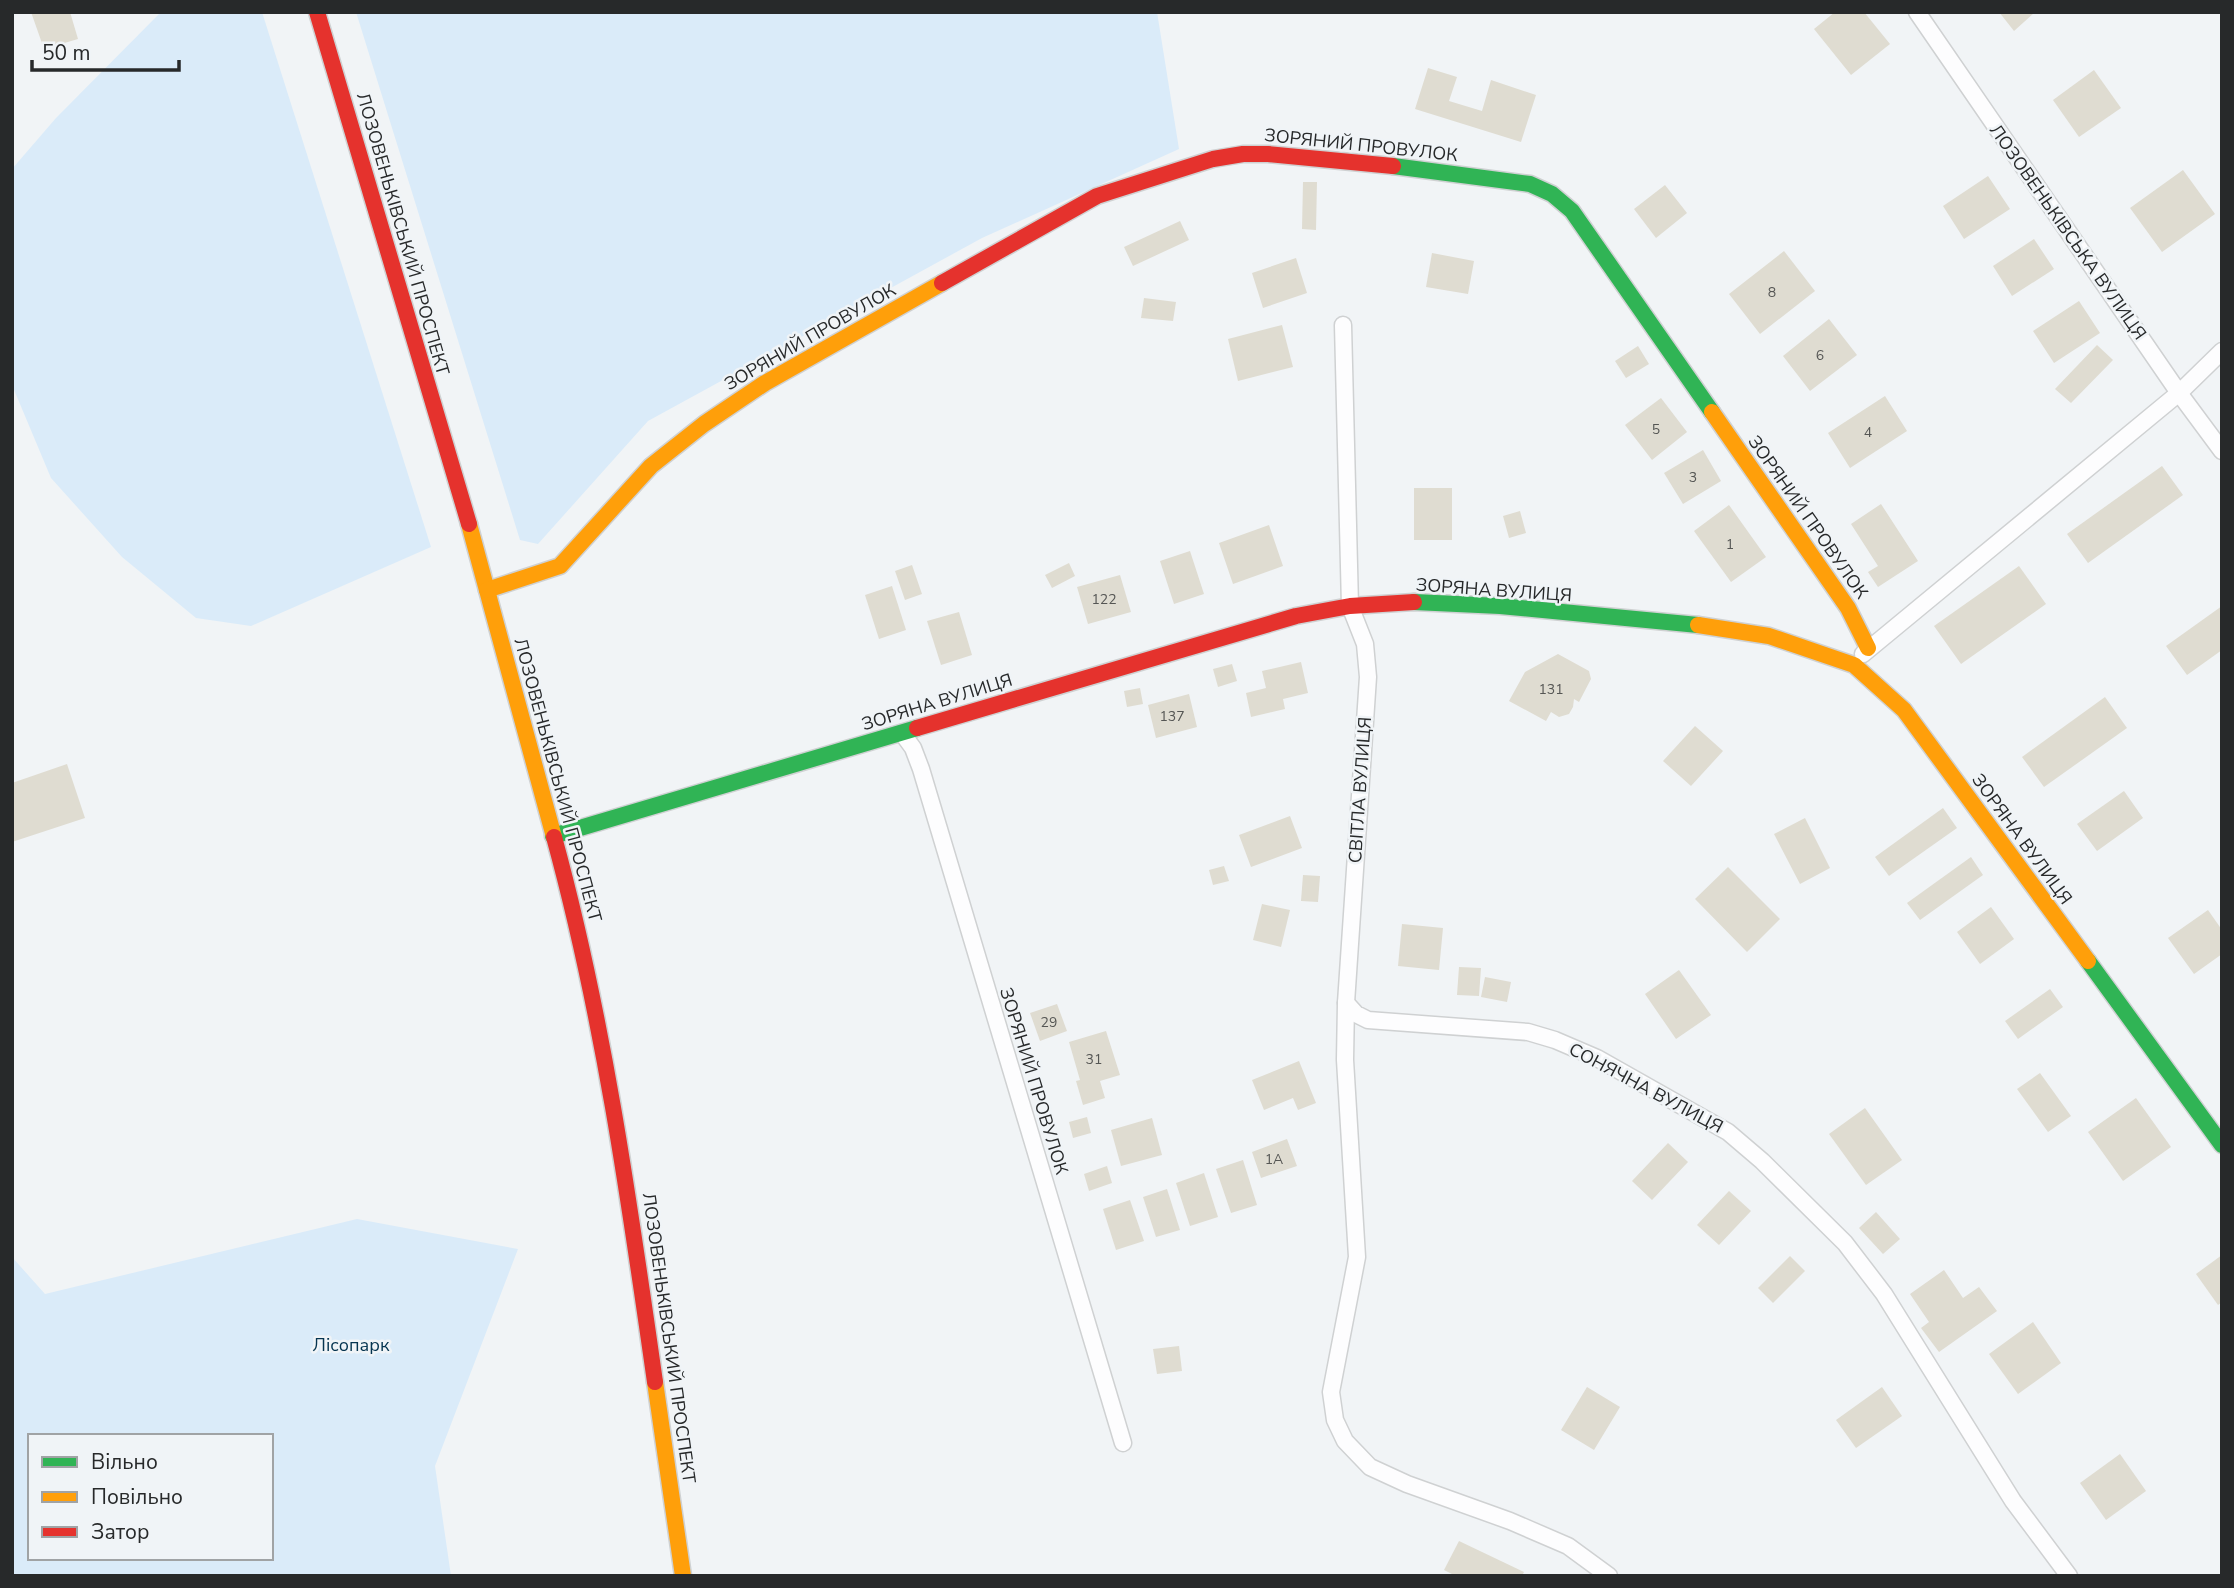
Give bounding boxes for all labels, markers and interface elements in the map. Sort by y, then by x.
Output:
scale bar [32,28,178,72]
text: 50 m [42,39,91,67]
street label: ЛОЗОВЕНЬКІВСЬКИЙ ПРОСПЕКТ [351,90,455,378]
street label: ЛОЗОВЕНЬКІВСЬКА ВУЛИЦЯ [1984,119,2152,345]
street label: ЗОРЯНИЙ ПРОВУЛОК [1263,123,1459,167]
street label: ЗОРЯНИЙ ПРОВУЛОК [720,278,901,396]
house number: 8 [1768,283,1776,302]
house number: 6 [1816,346,1824,365]
house number: 5 [1652,420,1660,439]
house number: 4 [1864,423,1872,442]
street label: ЗОРЯНИЙ ПРОВУЛОК [1742,431,1874,604]
house number: 3 [1689,468,1697,487]
house number: 1 [1726,535,1734,554]
street label: ЗОРЯНА ВУЛИЦЯ [1415,573,1573,607]
house number: 122 [1091,590,1117,609]
street label: ЛОЗОВЕНЬКІВСЬКИЙ ПРОСПЕКТ [508,635,608,925]
street label: ЗОРЯНА ВУЛИЦЯ [859,668,1015,736]
house number: 131 [1538,680,1564,699]
house number: 137 [1159,707,1185,726]
street label: СВІТЛА ВУЛИЦЯ [1343,716,1377,864]
street label: ЗОРЯНА ВУЛИЦЯ [1966,769,2078,909]
street label: ЗОРЯНИЙ ПРОВУЛОК [994,985,1074,1178]
house number: 29 [1041,1013,1057,1032]
street label: СОНЯЧНА ВУЛИЦЯ [1565,1037,1727,1139]
house number: 31 [1086,1050,1102,1069]
house number: 1А [1265,1150,1283,1169]
street label: ЛОЗОВЕНЬКІВСЬКИЙ ПРОСПЕКТ [637,1191,701,1485]
park label: Лісопарк [313,1333,390,1357]
legend [28,1434,273,1560]
text: Вільно [91,1448,158,1476]
text: Повільно [91,1483,183,1511]
text: Затор [91,1518,149,1546]

